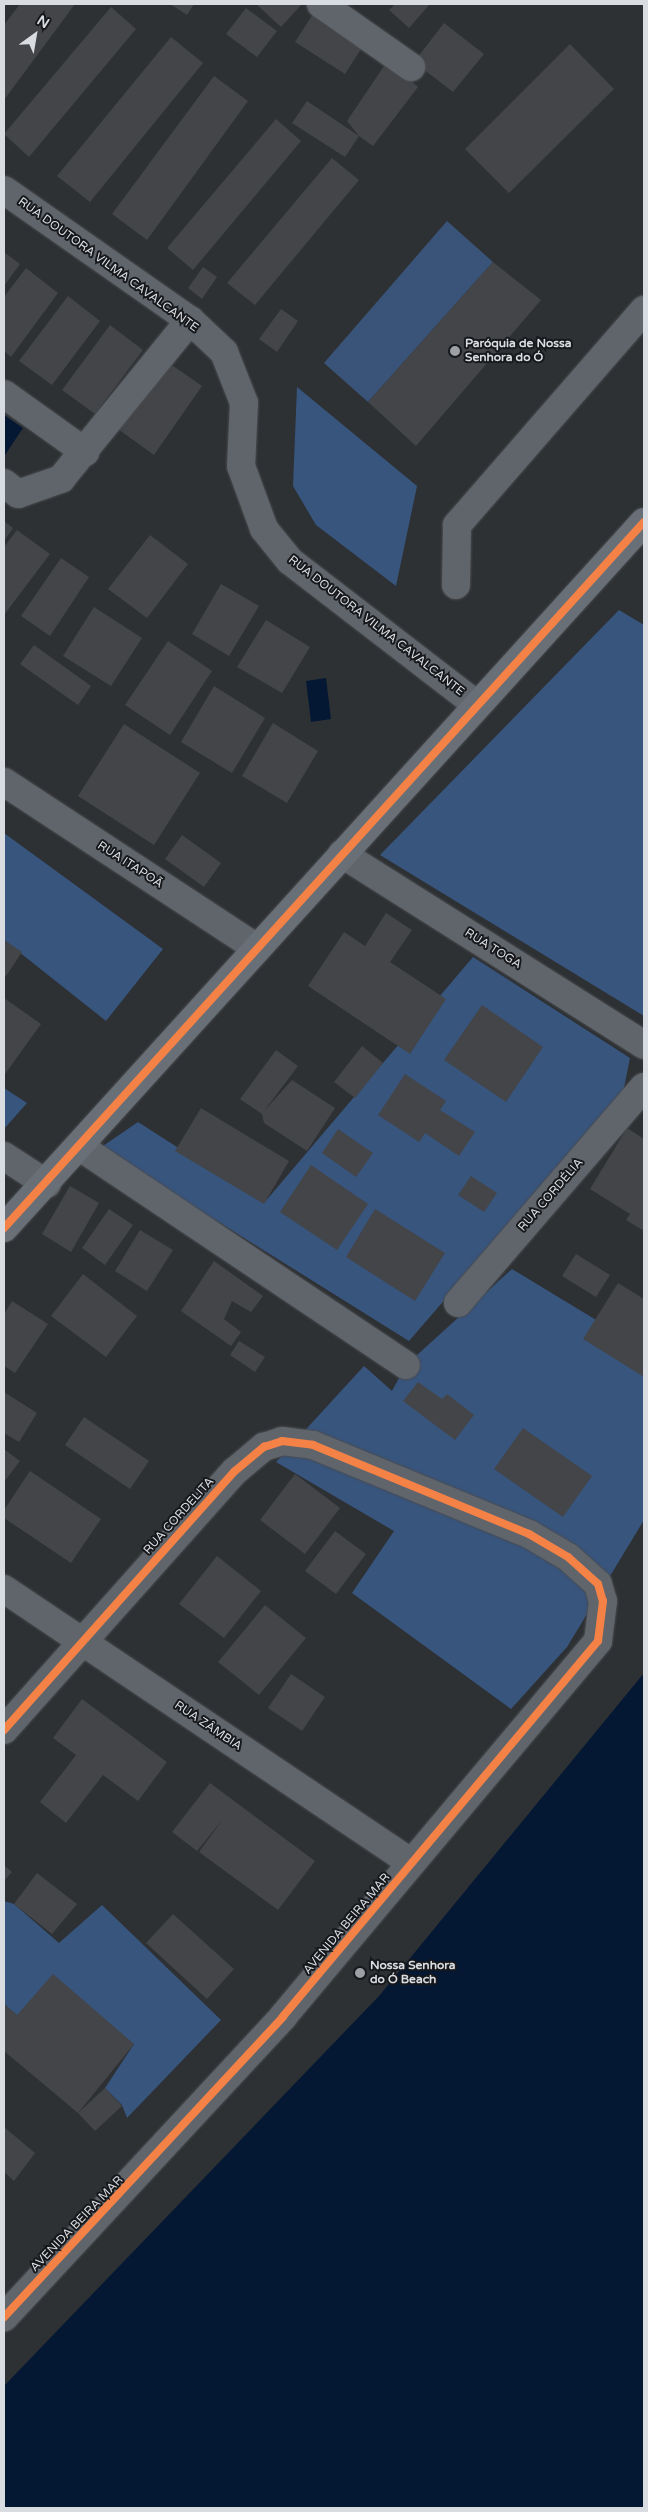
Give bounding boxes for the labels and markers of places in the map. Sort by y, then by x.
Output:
place label: Paróquia de Nossa Senhora do Ó [465,337,571,365]
marker: Paróquia de Nossa Senhora do Ó [449,345,461,357]
place label: Nossa Senhora do Ó Beach [370,1959,456,1987]
marker: Nossa Senhora do Ó Beach [354,1967,366,1979]

